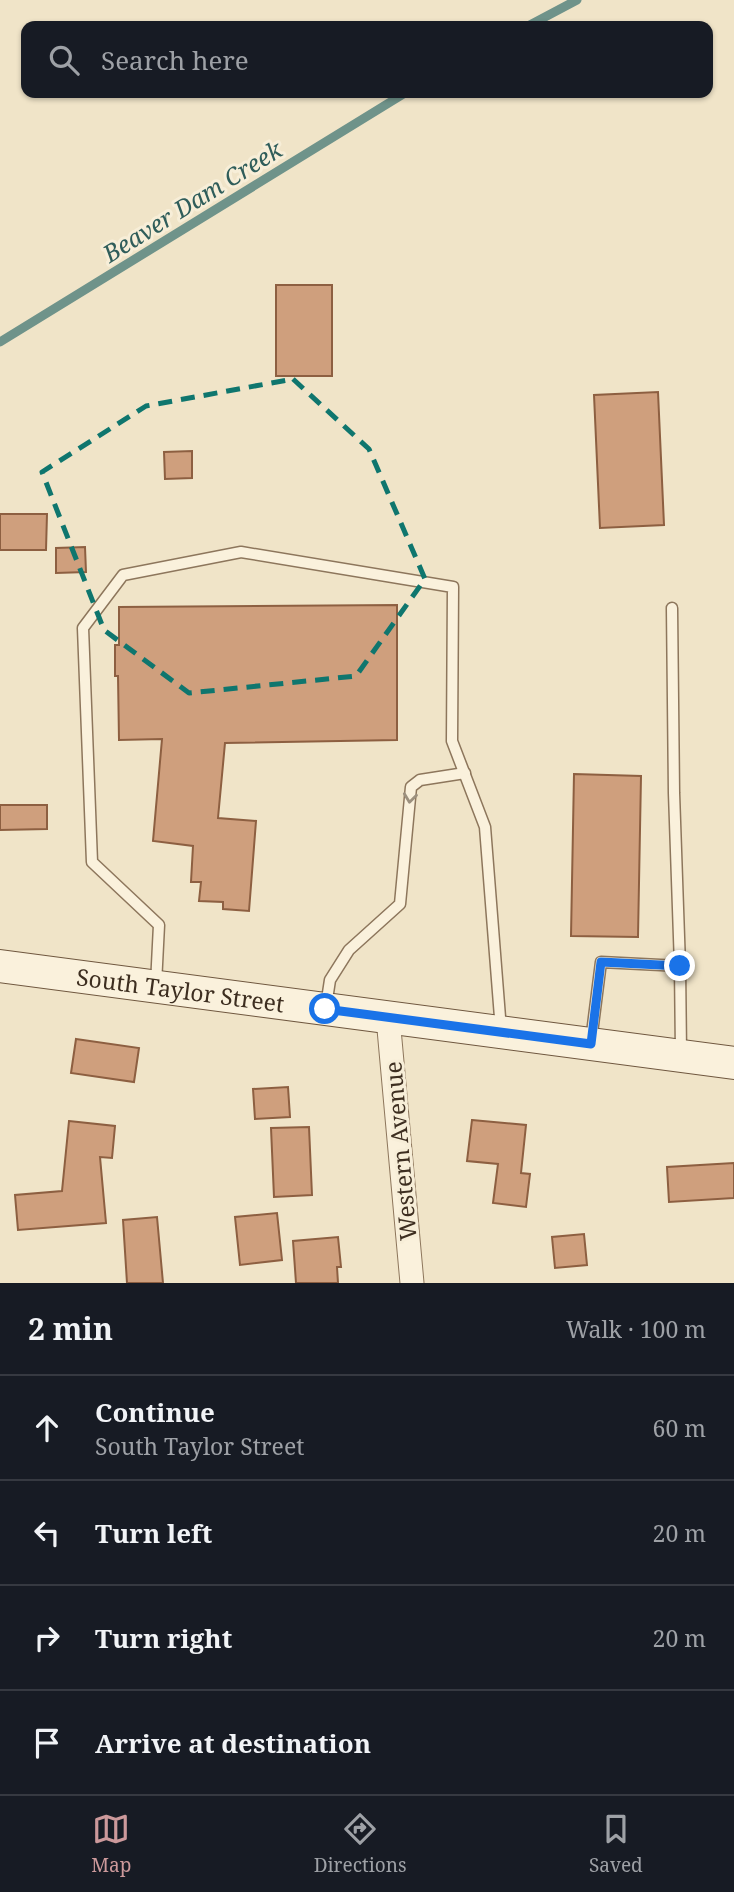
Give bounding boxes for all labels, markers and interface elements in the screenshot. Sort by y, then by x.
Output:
search box [21,21,713,98]
icon: search [45,41,83,79]
text: Search here [101,42,249,78]
water label: Beaver Dam Creek [95,132,289,270]
one-way arrow [403,792,418,804]
route end [664,950,695,981]
street label: South Taylor Street [74,960,286,1019]
route start [309,993,340,1024]
street label: Western Avenue [376,1060,424,1242]
text: 2 min [28,1308,113,1349]
text: Walk · 100 m [566,1313,706,1345]
text: Continue [95,1394,215,1430]
icon: ahead [28,1409,66,1447]
text: 60 m [653,1412,706,1444]
text: South Taylor Street [95,1430,304,1462]
icon: left [28,1514,66,1552]
text: Turn left [95,1515,212,1551]
text: 20 m [653,1517,706,1549]
icon: right [28,1619,66,1657]
text: Turn right [95,1620,232,1656]
text: 20 m [653,1622,706,1654]
icon: arrive [28,1724,66,1762]
text: Arrive at destination [95,1725,371,1761]
tab: Map [91,1810,131,1878]
tab: Directions [314,1810,407,1878]
tab: Saved [589,1810,643,1878]

